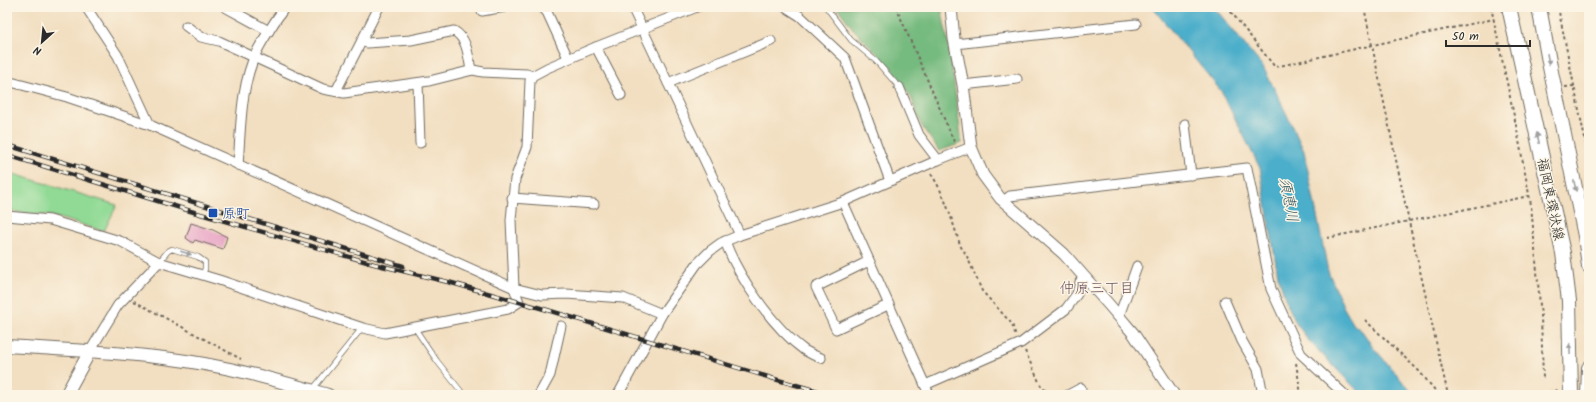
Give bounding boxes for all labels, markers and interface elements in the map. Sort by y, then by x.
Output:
north arrow [22,22,62,62]
scale bar [1446,22,1530,48]
text: 50 m [1452,27,1479,46]
text: N [31,40,45,60]
one-way arrow [1546,53,1552,65]
one-way arrow [1535,132,1541,144]
street label: 福岡東環状線 [1531,156,1570,243]
water label: 須恵川 [1272,176,1304,225]
one-way arrow [1573,180,1579,192]
place label: 原町 [222,203,250,225]
marker: 原町 [207,207,219,219]
one-way arrow [181,250,193,256]
district label: 仲原三丁目 [1059,277,1135,301]
one-way arrow [1567,342,1573,355]

